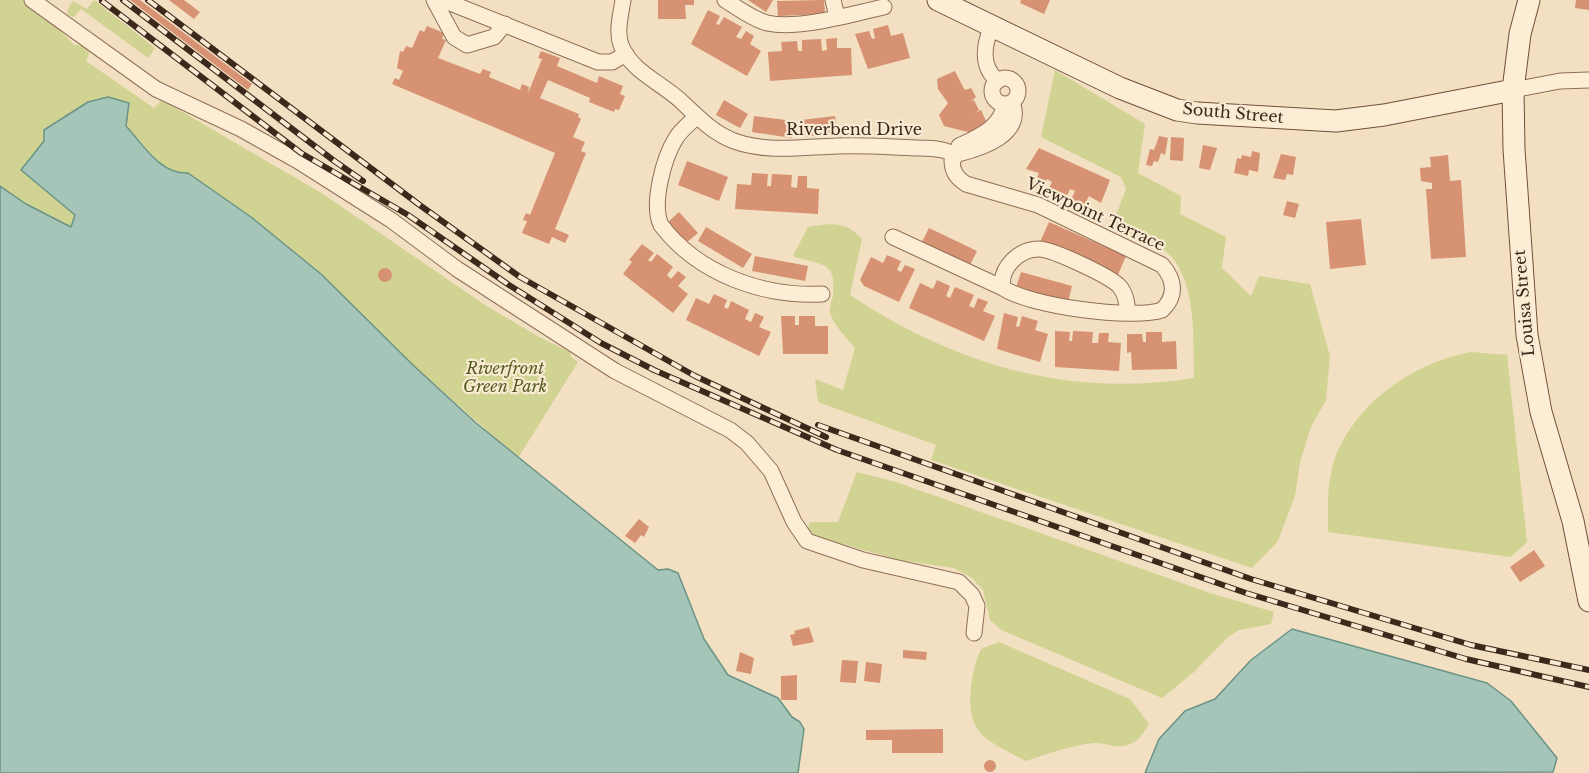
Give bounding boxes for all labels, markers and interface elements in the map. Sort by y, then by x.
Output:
street label: South Street [1182,100,1284,128]
street label: Riverbend Drive [786,120,922,140]
street label: Viewpoint Terrace [1022,174,1168,256]
street label: Louisa Street [1511,249,1539,357]
park label: Riverfront Green Park [463,359,547,397]

